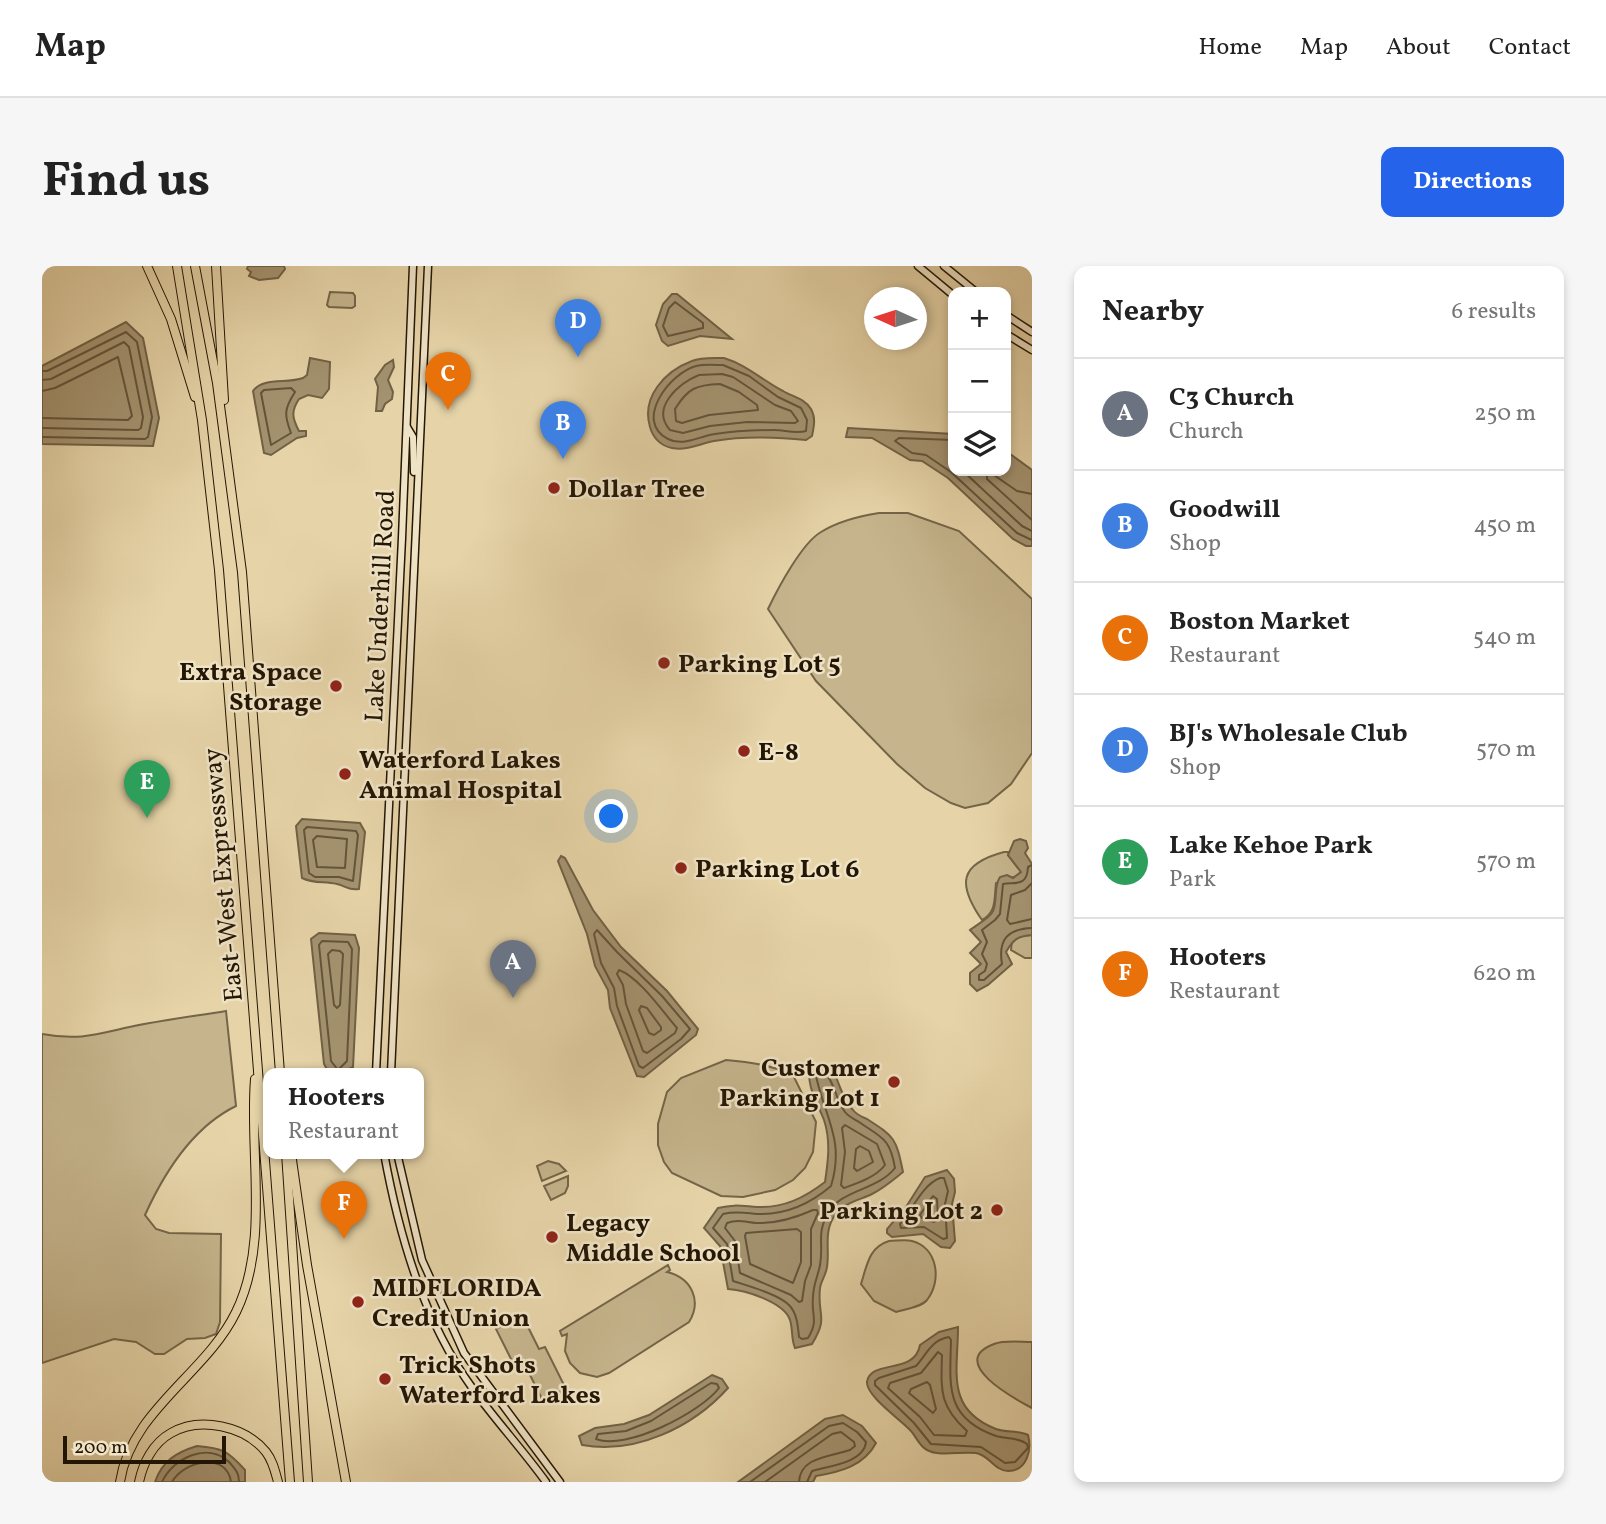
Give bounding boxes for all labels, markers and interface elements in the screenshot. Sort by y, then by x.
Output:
text: Map [35,25,106,71]
text: Home [1198,31,1262,65]
text: Map [1300,31,1348,65]
text: About [1386,31,1451,65]
text: Contact [1489,31,1571,65]
button: Directions [1381,147,1564,217]
text: Find us [42,148,210,217]
north arrow [864,287,927,350]
map controls [948,287,1011,476]
button: + [948,287,1011,350]
text: Nearby [1102,291,1204,333]
text: 6 results [1452,296,1536,328]
pin: D [555,299,601,357]
button: − [948,350,1011,413]
pin: C [425,352,471,410]
text: C3 Church [1169,380,1294,416]
text: A [1117,398,1133,430]
text: 250 m [1474,398,1536,430]
pin: B [540,401,586,459]
button: layers [948,413,1011,476]
text: Church [1169,416,1244,448]
place label: Dollar Tree [568,472,705,508]
marker: Dollar Tree [546,480,562,496]
street label: Lake Underhill Road [357,489,405,723]
text: Goodwill [1169,492,1280,528]
text: B [1117,510,1133,542]
text: 450 m [1474,510,1536,542]
text: Shop [1169,528,1221,560]
text: Boston Market [1169,604,1350,640]
text: C [1118,622,1132,654]
text: 540 m [1473,622,1536,654]
text: Restaurant [1169,640,1280,672]
place label: Parking Lot 5 [678,647,841,683]
place label: Extra Space Storage [179,655,322,721]
marker: Parking Lot 5 [656,655,672,671]
marker: Extra Space Storage [328,678,344,694]
text: BJ's Wholesale Club [1169,716,1408,752]
text: D [1117,734,1133,766]
text: 570 m [1476,734,1536,766]
place label: E-8 [758,735,799,771]
place label: Waterford Lakes Animal Hospital [359,743,562,809]
marker: E-8 [736,743,752,759]
street label: East-West Expressway [195,746,253,1003]
text: Shop [1169,752,1221,784]
pin: E [124,760,170,818]
marker: Waterford Lakes Animal Hospital [337,766,353,782]
your location [594,799,628,833]
text: Lake Kehoe Park [1169,828,1373,864]
text: E [1118,846,1132,878]
text: 570 m [1476,846,1536,878]
place label: Parking Lot 6 [695,852,859,888]
marker: Parking Lot 6 [673,860,689,876]
text: Park [1169,864,1216,896]
pin: A [490,940,536,998]
text: Hooters [1169,940,1266,976]
text: F [1118,958,1132,990]
text: 620 m [1473,958,1536,990]
text: Restaurant [1169,976,1280,1008]
place label: Customer Parking Lot 1 [719,1051,880,1117]
popup [263,1068,424,1159]
marker: Customer Parking Lot 1 [886,1074,902,1090]
text: Hooters [288,1080,385,1116]
text: Restaurant [288,1116,399,1148]
pin: F [321,1181,367,1239]
place label: Parking Lot 2 [819,1194,983,1230]
marker: Parking Lot 2 [989,1202,1005,1218]
place label: Legacy Middle School [566,1206,740,1272]
marker: Legacy Middle School [544,1229,560,1245]
place label: MIDFLORIDA Credit Union [372,1271,542,1337]
marker: MIDFLORIDA Credit Union [350,1294,366,1310]
place label: Trick Shots Waterford Lakes [399,1348,601,1414]
marker: Trick Shots Waterford Lakes [377,1371,393,1387]
scale bar [63,1433,226,1465]
text: 200 m [74,1435,128,1461]

